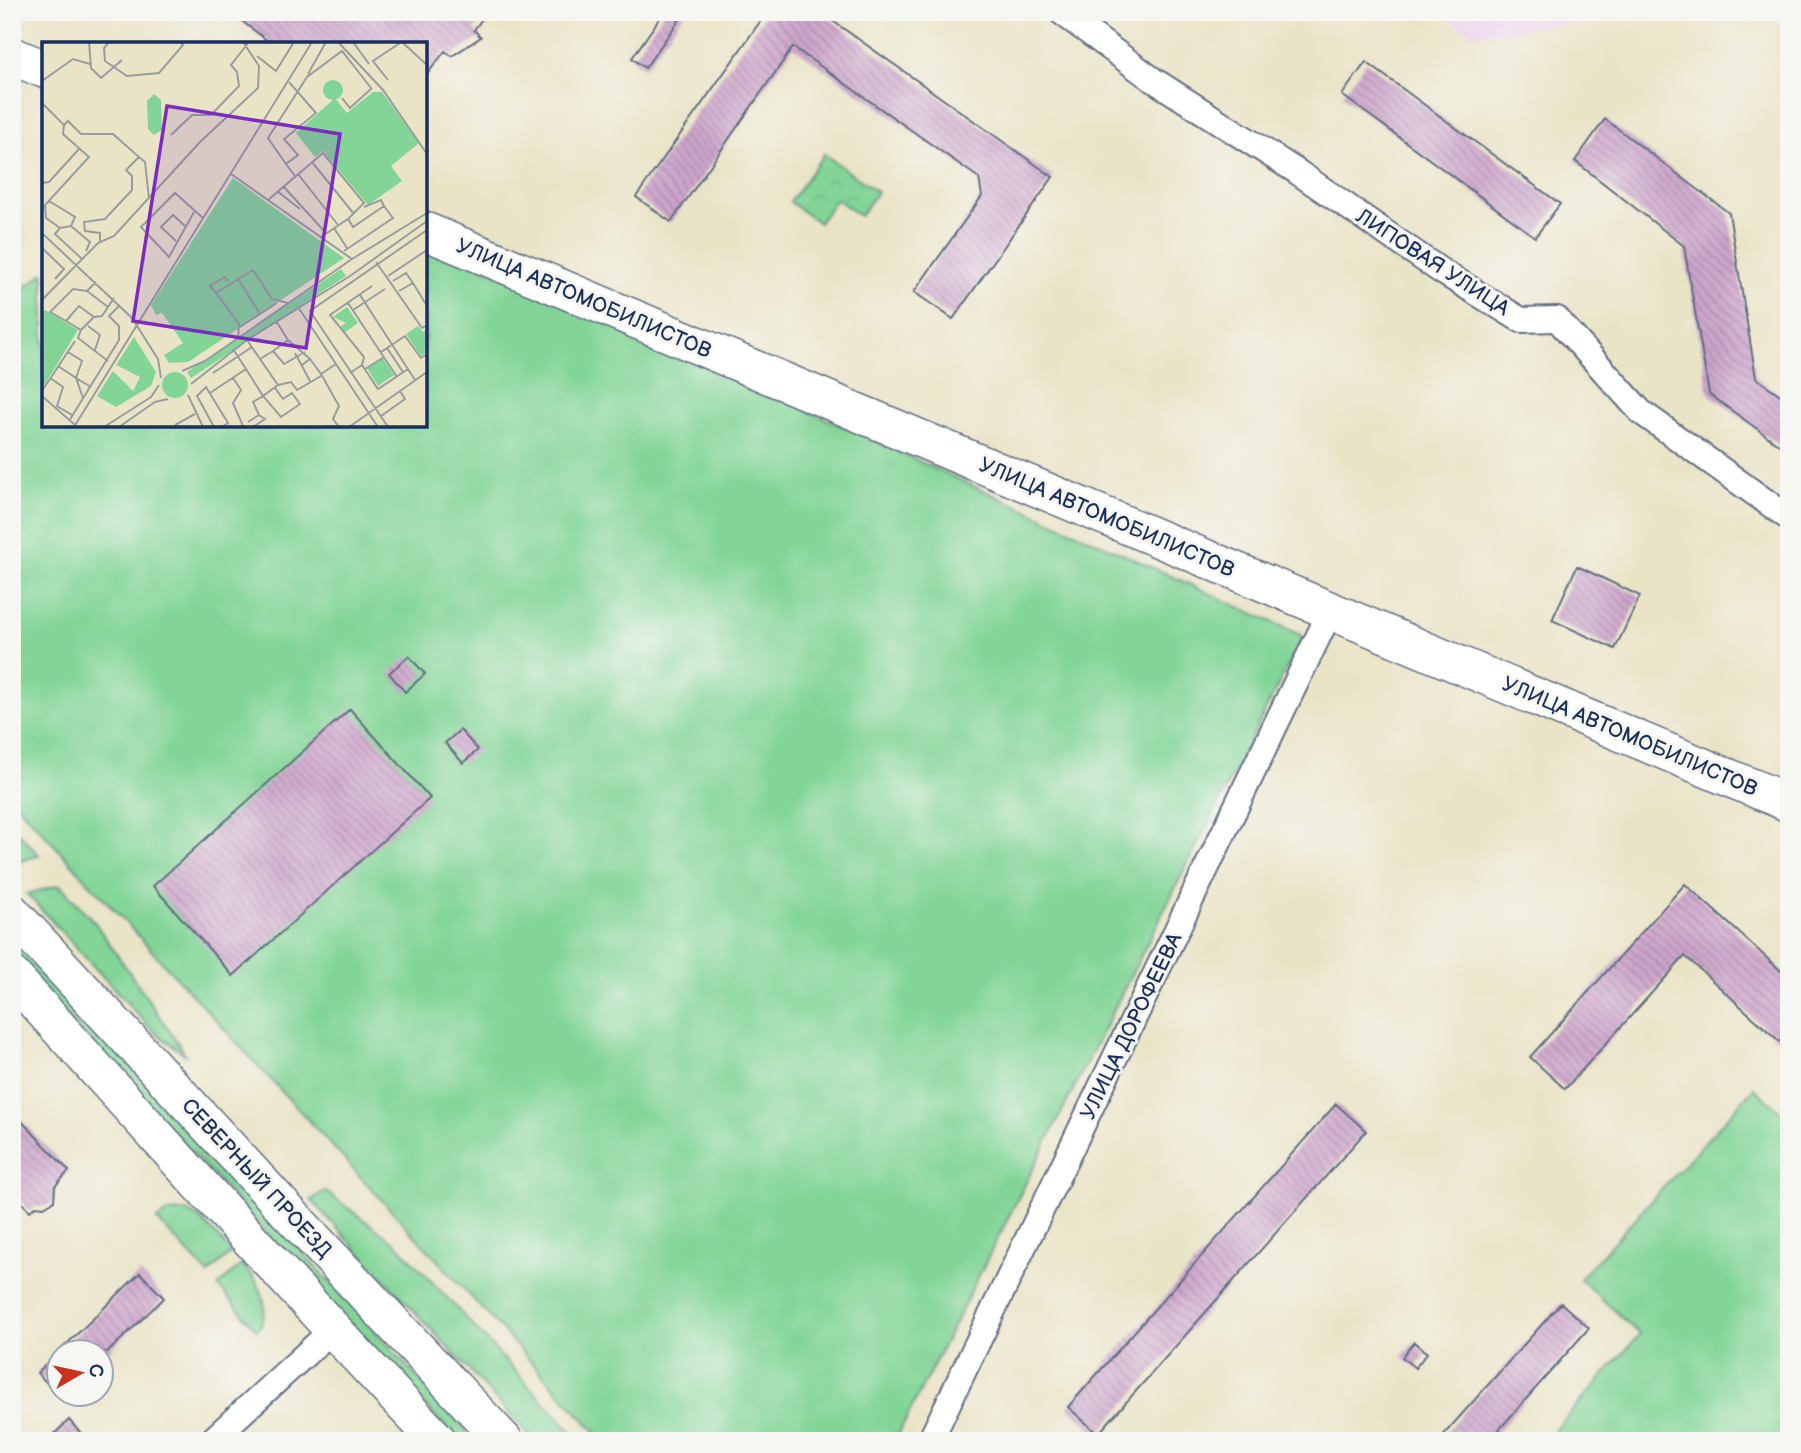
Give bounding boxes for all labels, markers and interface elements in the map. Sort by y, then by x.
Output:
inset map [42,42,427,427]
street label: ЛИПОВАЯ УЛИЦА [1351,203,1514,321]
street label: УЛИЦА АВТОМОБИЛИСТОВ [452,233,715,364]
street label: УЛИЦА АВТОМОБИЛИСТОВ [975,452,1238,583]
street label: УЛИЦА АВТОМОБИЛИСТОВ [1498,671,1761,802]
street label: УЛИЦА ДОРОФЕЕВА [1075,928,1188,1124]
street label: СЕВЕРНЫЙ ПРОЕЗД [176,1093,337,1263]
north arrow [46,1338,116,1408]
text: С [83,1362,108,1379]

